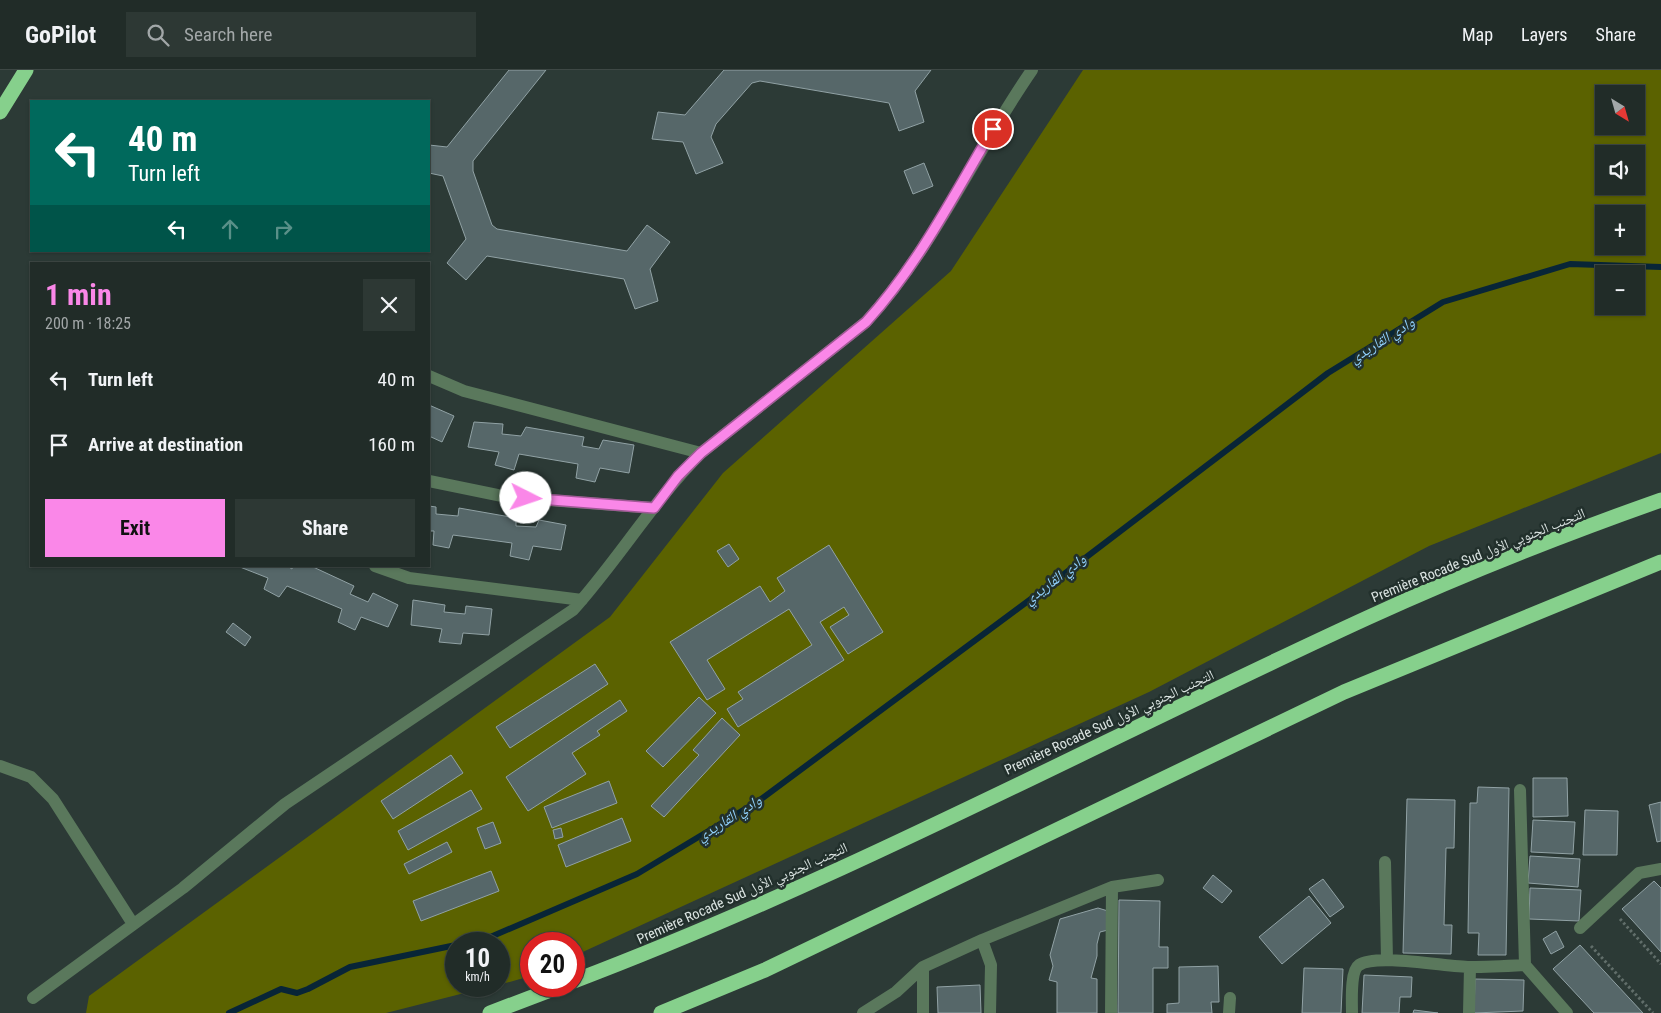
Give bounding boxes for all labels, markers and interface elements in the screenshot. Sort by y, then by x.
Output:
search box [126,12,476,57]
text: GoPilot [25,21,96,49]
icon: search [144,21,172,49]
text: Search here [184,23,272,46]
text: Map [1462,24,1493,45]
text: Layers [1521,24,1568,45]
text: Share [1596,24,1636,45]
north arrow [1595,85,1645,135]
map controls [1595,85,1645,315]
pin [972,108,1014,150]
icon: arrive [979,115,1007,143]
text: 40 m [128,119,197,160]
icon: left [45,120,110,185]
button: sound [1595,145,1645,195]
text: Turn left [128,161,200,186]
button: + [1595,205,1645,255]
icon: left [163,215,191,243]
icon: ahead [216,215,244,243]
icon: right [269,215,297,243]
button: − [1595,265,1645,315]
text: 1 min [45,277,112,312]
button: close [363,279,415,331]
water label: وادي القاريدي [1346,313,1419,369]
text: 200 m · 18:25 [45,314,131,333]
icon: left [45,366,73,394]
text: Turn left [88,368,153,391]
text: 40 m [378,368,415,391]
icon: arrive [45,431,73,459]
text: Arrive at destination [88,433,243,456]
text: 160 m [368,433,415,456]
position arrow [499,471,551,523]
button: Exit [45,499,225,557]
button: Share [235,499,415,557]
street label: Première Rocade Sud التجنب الجنوبي الأول [1369,505,1589,609]
water label: وادي القاريدي [1020,550,1091,610]
street label: Première Rocade Sud التجنب الجنوبي الأول [1002,666,1218,781]
water label: وادي القاريدي [693,791,766,847]
street label: Première Rocade Sud التجنب الجنوبي الأول [634,839,851,950]
speed limit sign: 20 [520,932,585,997]
text: 10 [465,944,490,973]
text: km/h [465,970,490,984]

